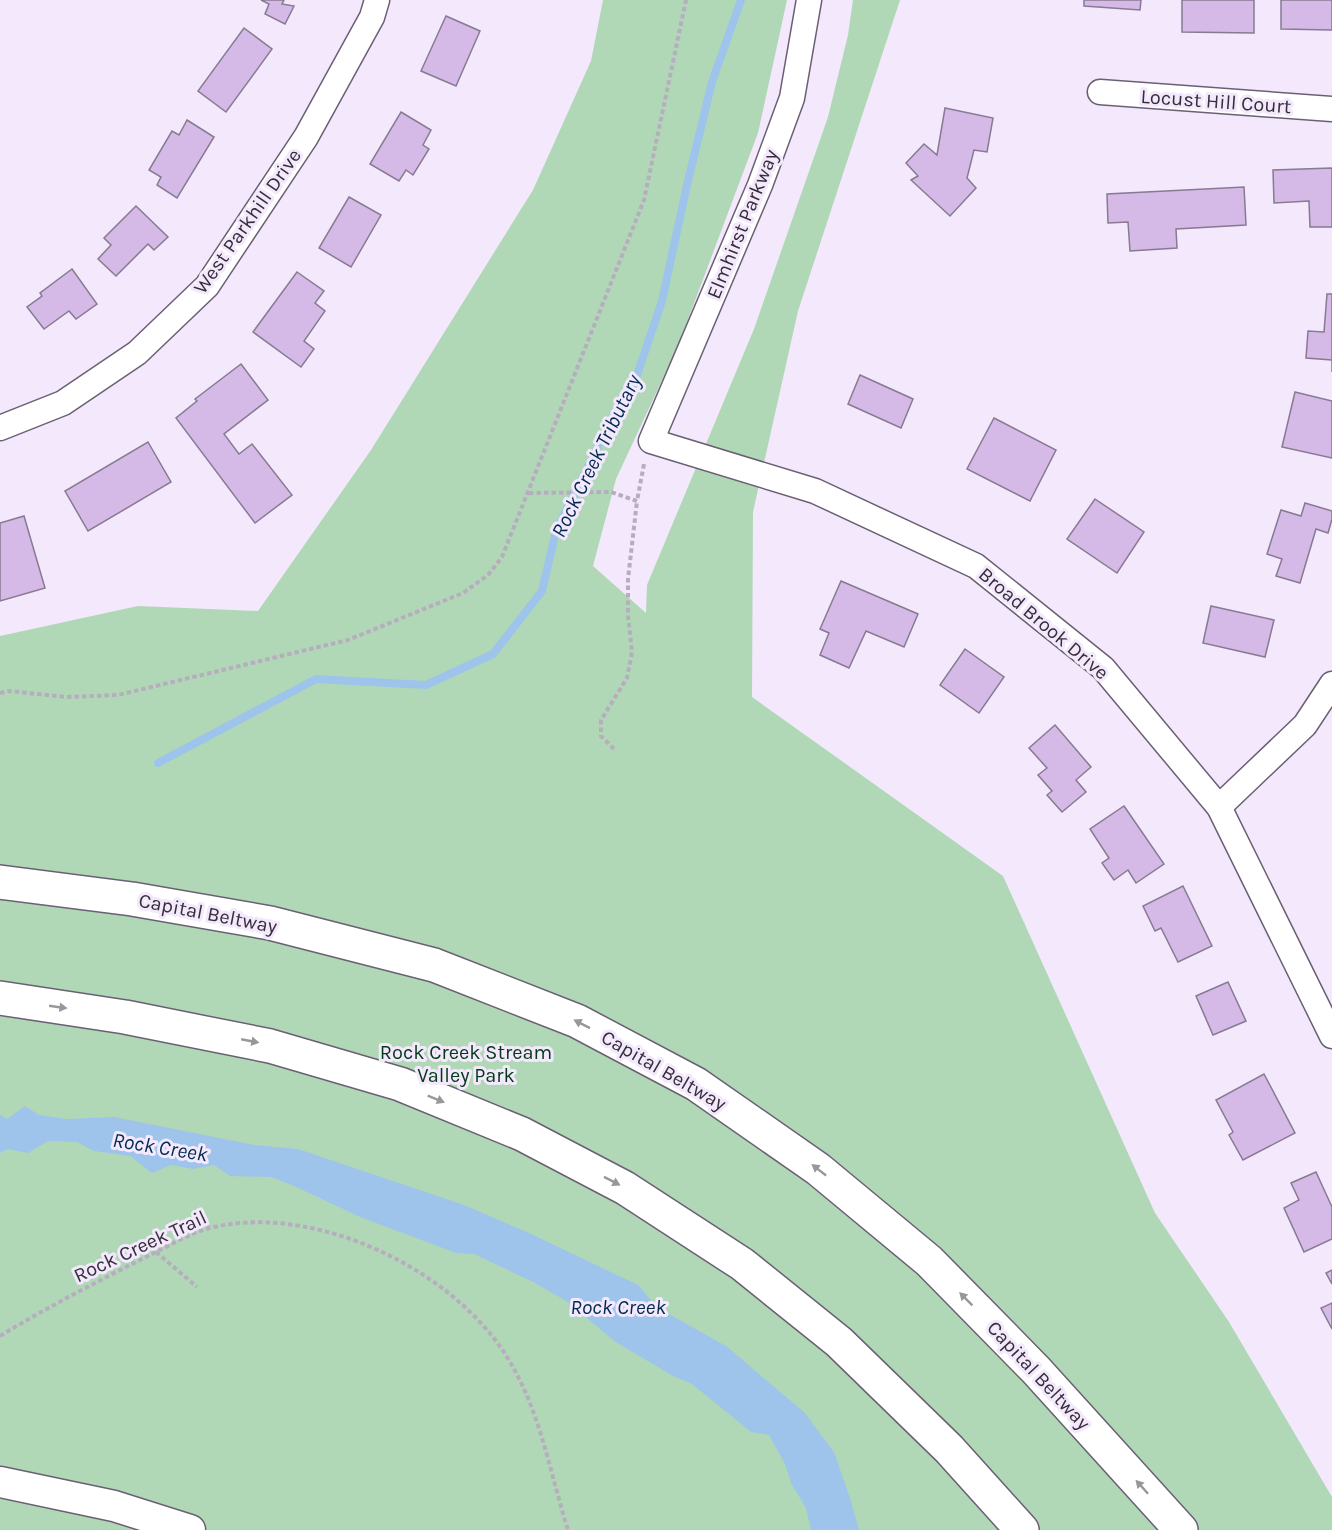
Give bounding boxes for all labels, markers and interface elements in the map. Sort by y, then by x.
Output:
street label: Locust Hill Court [1140,85,1292,118]
street label: West Parkhill Drive [189,144,306,298]
street label: Elmhirst Parkway [702,146,783,302]
water label: Rock Creek Tributary [546,370,646,541]
street label: Broad Brook Drive [974,562,1113,684]
street label: Capital Beltway [137,889,279,938]
one-way arrow [48,1002,67,1011]
one-way arrow [573,1019,590,1029]
street label: Capital Beltway [597,1025,730,1116]
one-way arrow [240,1037,259,1047]
park label: Rock Creek Stream Valley Park [380,1041,552,1087]
one-way arrow [427,1095,445,1104]
water label: Rock Creek [111,1128,209,1166]
one-way arrow [811,1164,827,1177]
one-way arrow [604,1176,621,1186]
street label: Rock Creek Trail [70,1206,210,1287]
one-way arrow [959,1292,973,1306]
water label: Rock Creek [570,1295,666,1319]
street label: Capital Beltway [982,1316,1095,1435]
one-way arrow [1135,1479,1149,1494]

